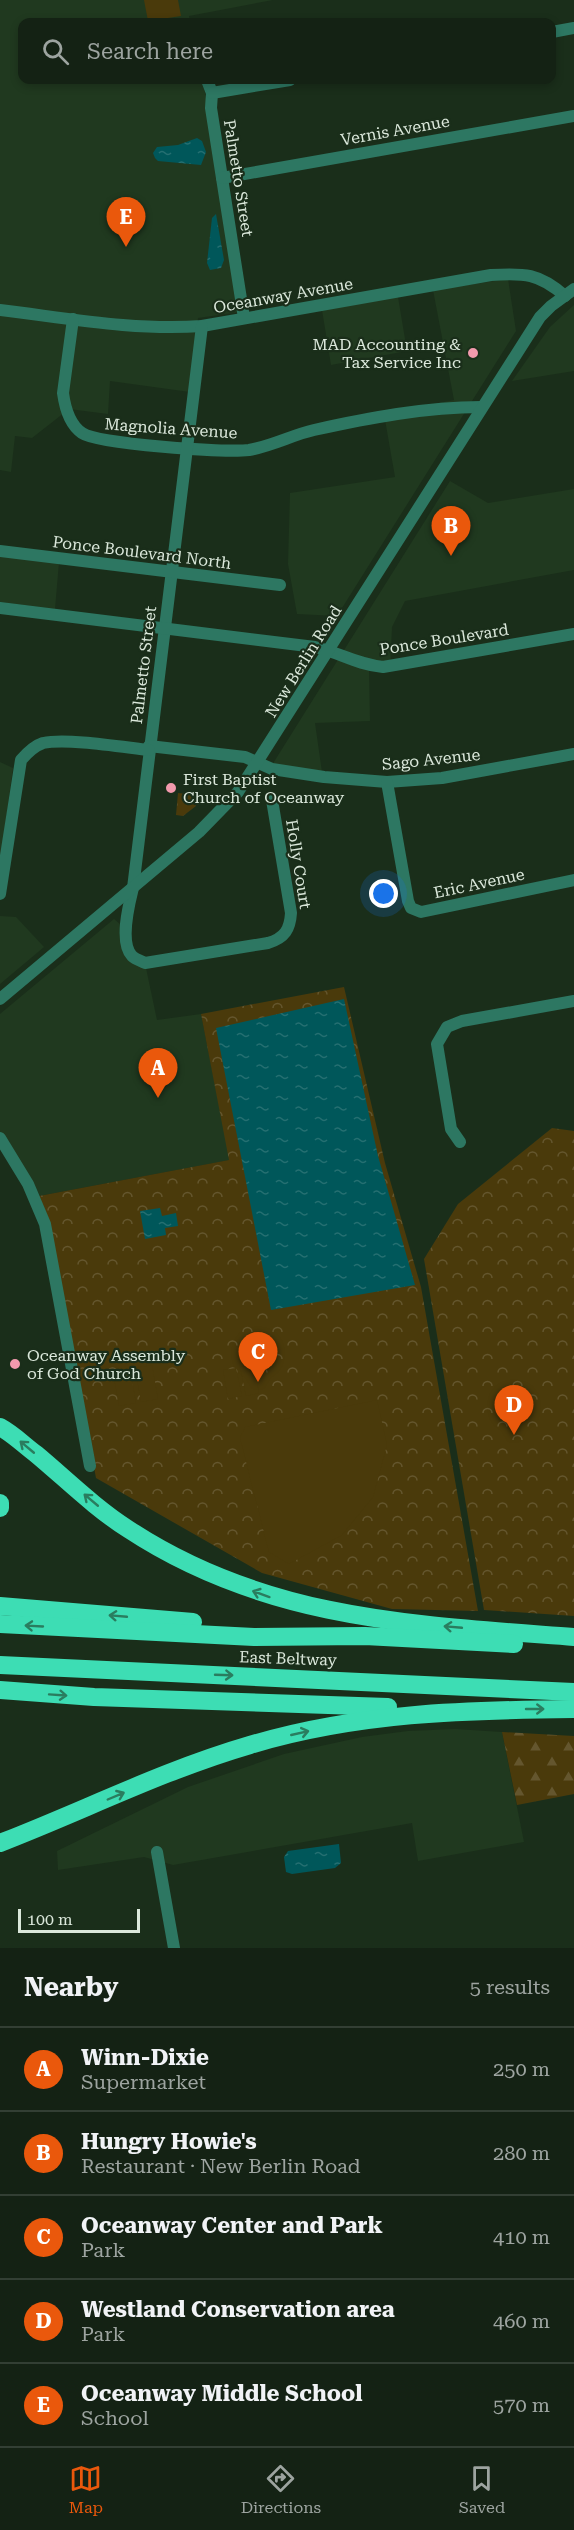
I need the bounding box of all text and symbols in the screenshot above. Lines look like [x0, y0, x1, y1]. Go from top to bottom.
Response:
search box [18, 18, 556, 84]
icon: search [39, 35, 72, 68]
text: Search here [87, 39, 213, 64]
street label: Vernis Avenue [339, 112, 451, 149]
street label: Palmetto Street [220, 118, 257, 238]
pin: E [106, 198, 146, 247]
street label: Oceanway Avenue [212, 274, 355, 317]
place label: MAD Accounting & Tax Service Inc [313, 335, 461, 372]
marker: MAD Accounting & Tax Service Inc [466, 346, 480, 360]
street label: Magnolia Avenue [104, 414, 238, 443]
pin: B [432, 506, 470, 556]
street label: Ponce Boulevard North [51, 532, 232, 573]
street label: New Berlin Road [261, 602, 346, 721]
street label: Palmetto Street [127, 605, 160, 725]
street label: Ponce Boulevard [378, 620, 510, 659]
street label: Sago Avenue [381, 745, 481, 774]
place label: First Baptist Church of Oceanway [183, 770, 345, 807]
marker: First Baptist Church of Oceanway [164, 781, 178, 795]
street label: Holly Court [282, 818, 315, 910]
street label: Eric Avenue [432, 865, 526, 902]
your location [369, 879, 398, 908]
pin: A [138, 1048, 178, 1098]
pin: C [238, 1332, 278, 1382]
place label: Oceanway Assembly of God Church [27, 1346, 186, 1383]
marker: Oceanway Assembly of God Church [8, 1357, 22, 1371]
pin: D [494, 1386, 534, 1435]
one-way arrow [20, 1440, 35, 1454]
one-way arrow [84, 1494, 100, 1507]
one-way arrow [252, 1587, 271, 1598]
one-way arrow [109, 1610, 129, 1621]
one-way arrow [24, 1621, 44, 1632]
one-way arrow [444, 1621, 463, 1632]
street label: East Beltway [239, 1647, 338, 1670]
one-way arrow [213, 1669, 233, 1681]
one-way arrow [48, 1689, 68, 1700]
one-way arrow [524, 1703, 544, 1715]
one-way arrow [290, 1726, 309, 1738]
one-way arrow [106, 1790, 124, 1801]
scale bar [18, 1906, 140, 1934]
text: 100 m [27, 1910, 73, 1929]
text: Nearby [24, 1972, 118, 2002]
text: 5 results [470, 1975, 550, 1999]
text: Winn-Dixie [81, 2045, 209, 2070]
text: A [36, 2057, 51, 2081]
text: 250 m [493, 2057, 550, 2081]
text: Supermarket [81, 2070, 206, 2094]
text: Hungry Howie's [81, 2129, 257, 2154]
text: B [36, 2141, 51, 2165]
text: 280 m [493, 2141, 550, 2165]
text: Restaurant · New Berlin Road [81, 2154, 361, 2178]
text: Oceanway Center and Park [81, 2213, 383, 2238]
text: C [37, 2225, 51, 2249]
text: 410 m [493, 2225, 550, 2249]
text: Park [81, 2238, 125, 2262]
text: Westland Conservation area [81, 2297, 395, 2322]
text: D [35, 2309, 52, 2333]
text: 460 m [493, 2309, 550, 2333]
text: Park [81, 2322, 125, 2346]
text: Oceanway Middle School [81, 2381, 362, 2406]
text: E [37, 2393, 50, 2417]
text: 570 m [493, 2393, 550, 2417]
text: School [81, 2406, 149, 2430]
tab: Map [69, 2462, 103, 2517]
tab: Directions [241, 2462, 321, 2517]
tab: Saved [459, 2462, 505, 2517]

